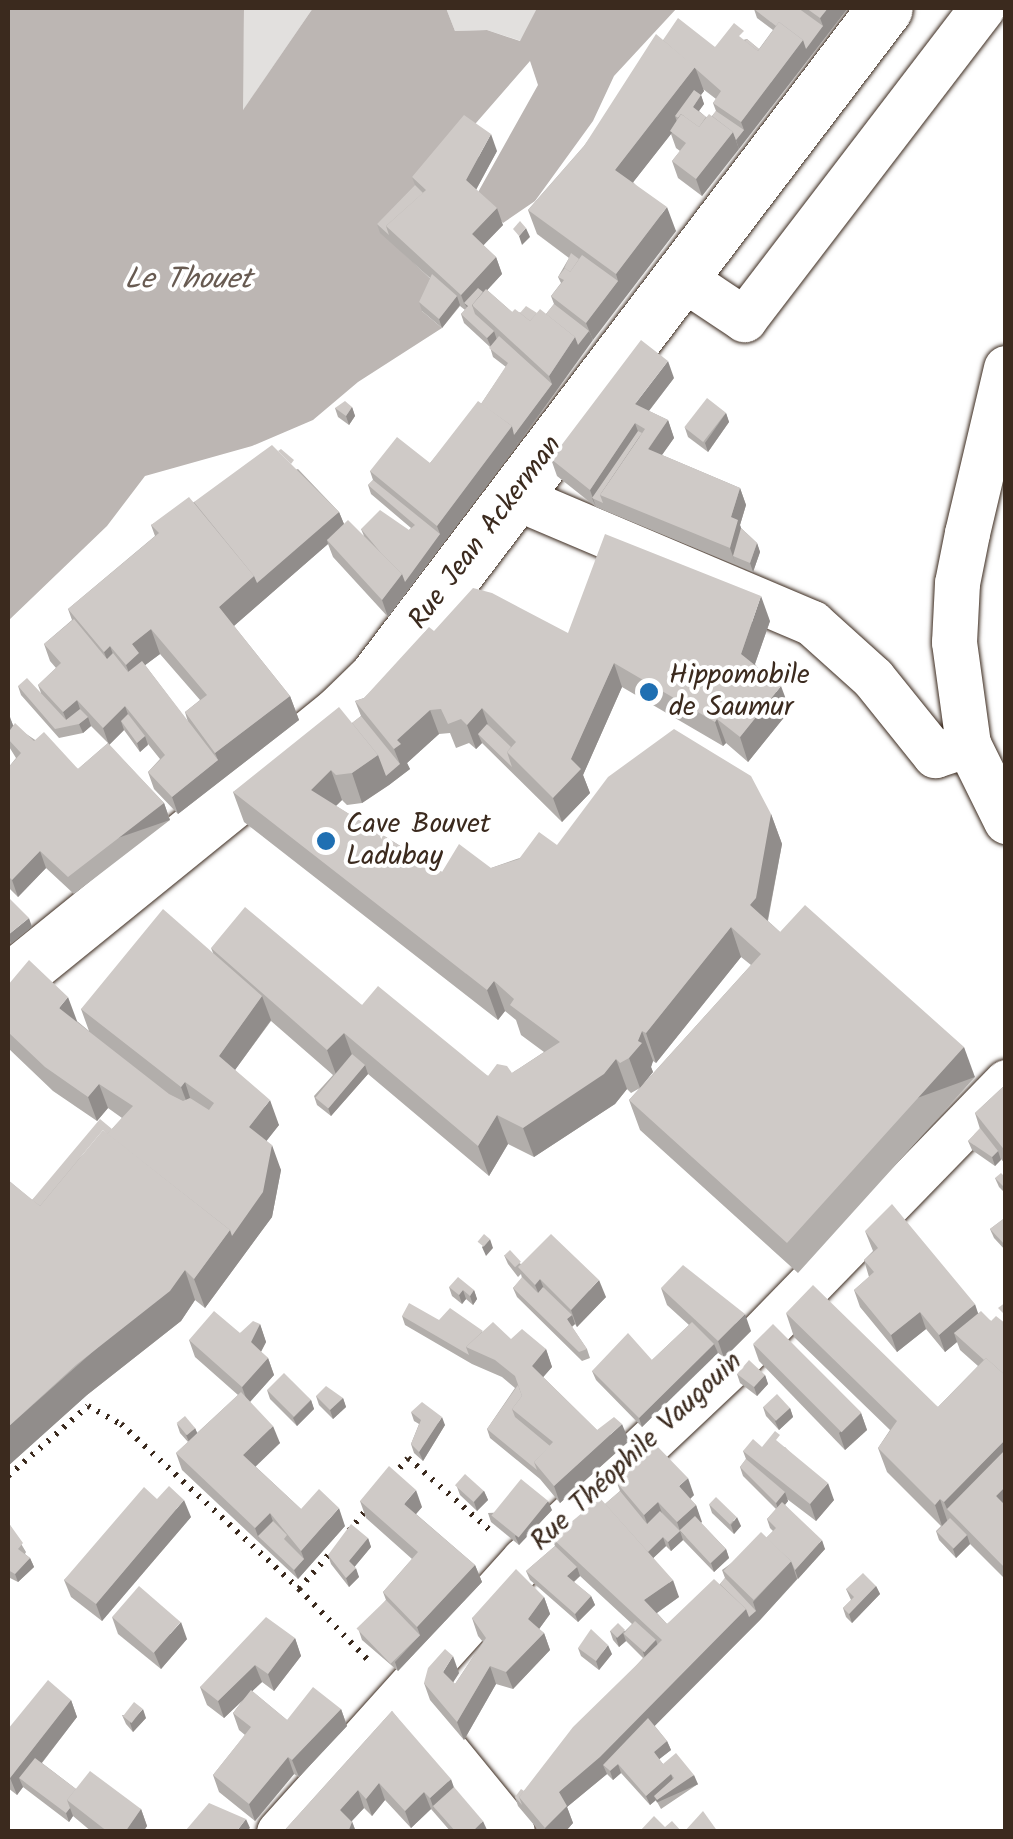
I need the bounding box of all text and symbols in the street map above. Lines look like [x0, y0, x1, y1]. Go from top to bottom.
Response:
water label: Le Thouet [124, 262, 252, 298]
street label: Rue Jean Ackerman [402, 430, 570, 636]
place label: Hippomobile de Saumur [669, 659, 810, 725]
marker: Hippomobile de Saumur [638, 681, 660, 703]
place label: Cave Bouvet Ladubay [346, 808, 491, 874]
marker: Cave Bouvet Ladubay [315, 830, 337, 852]
street label: Rue Théophile Vaugouin [524, 1345, 750, 1559]

